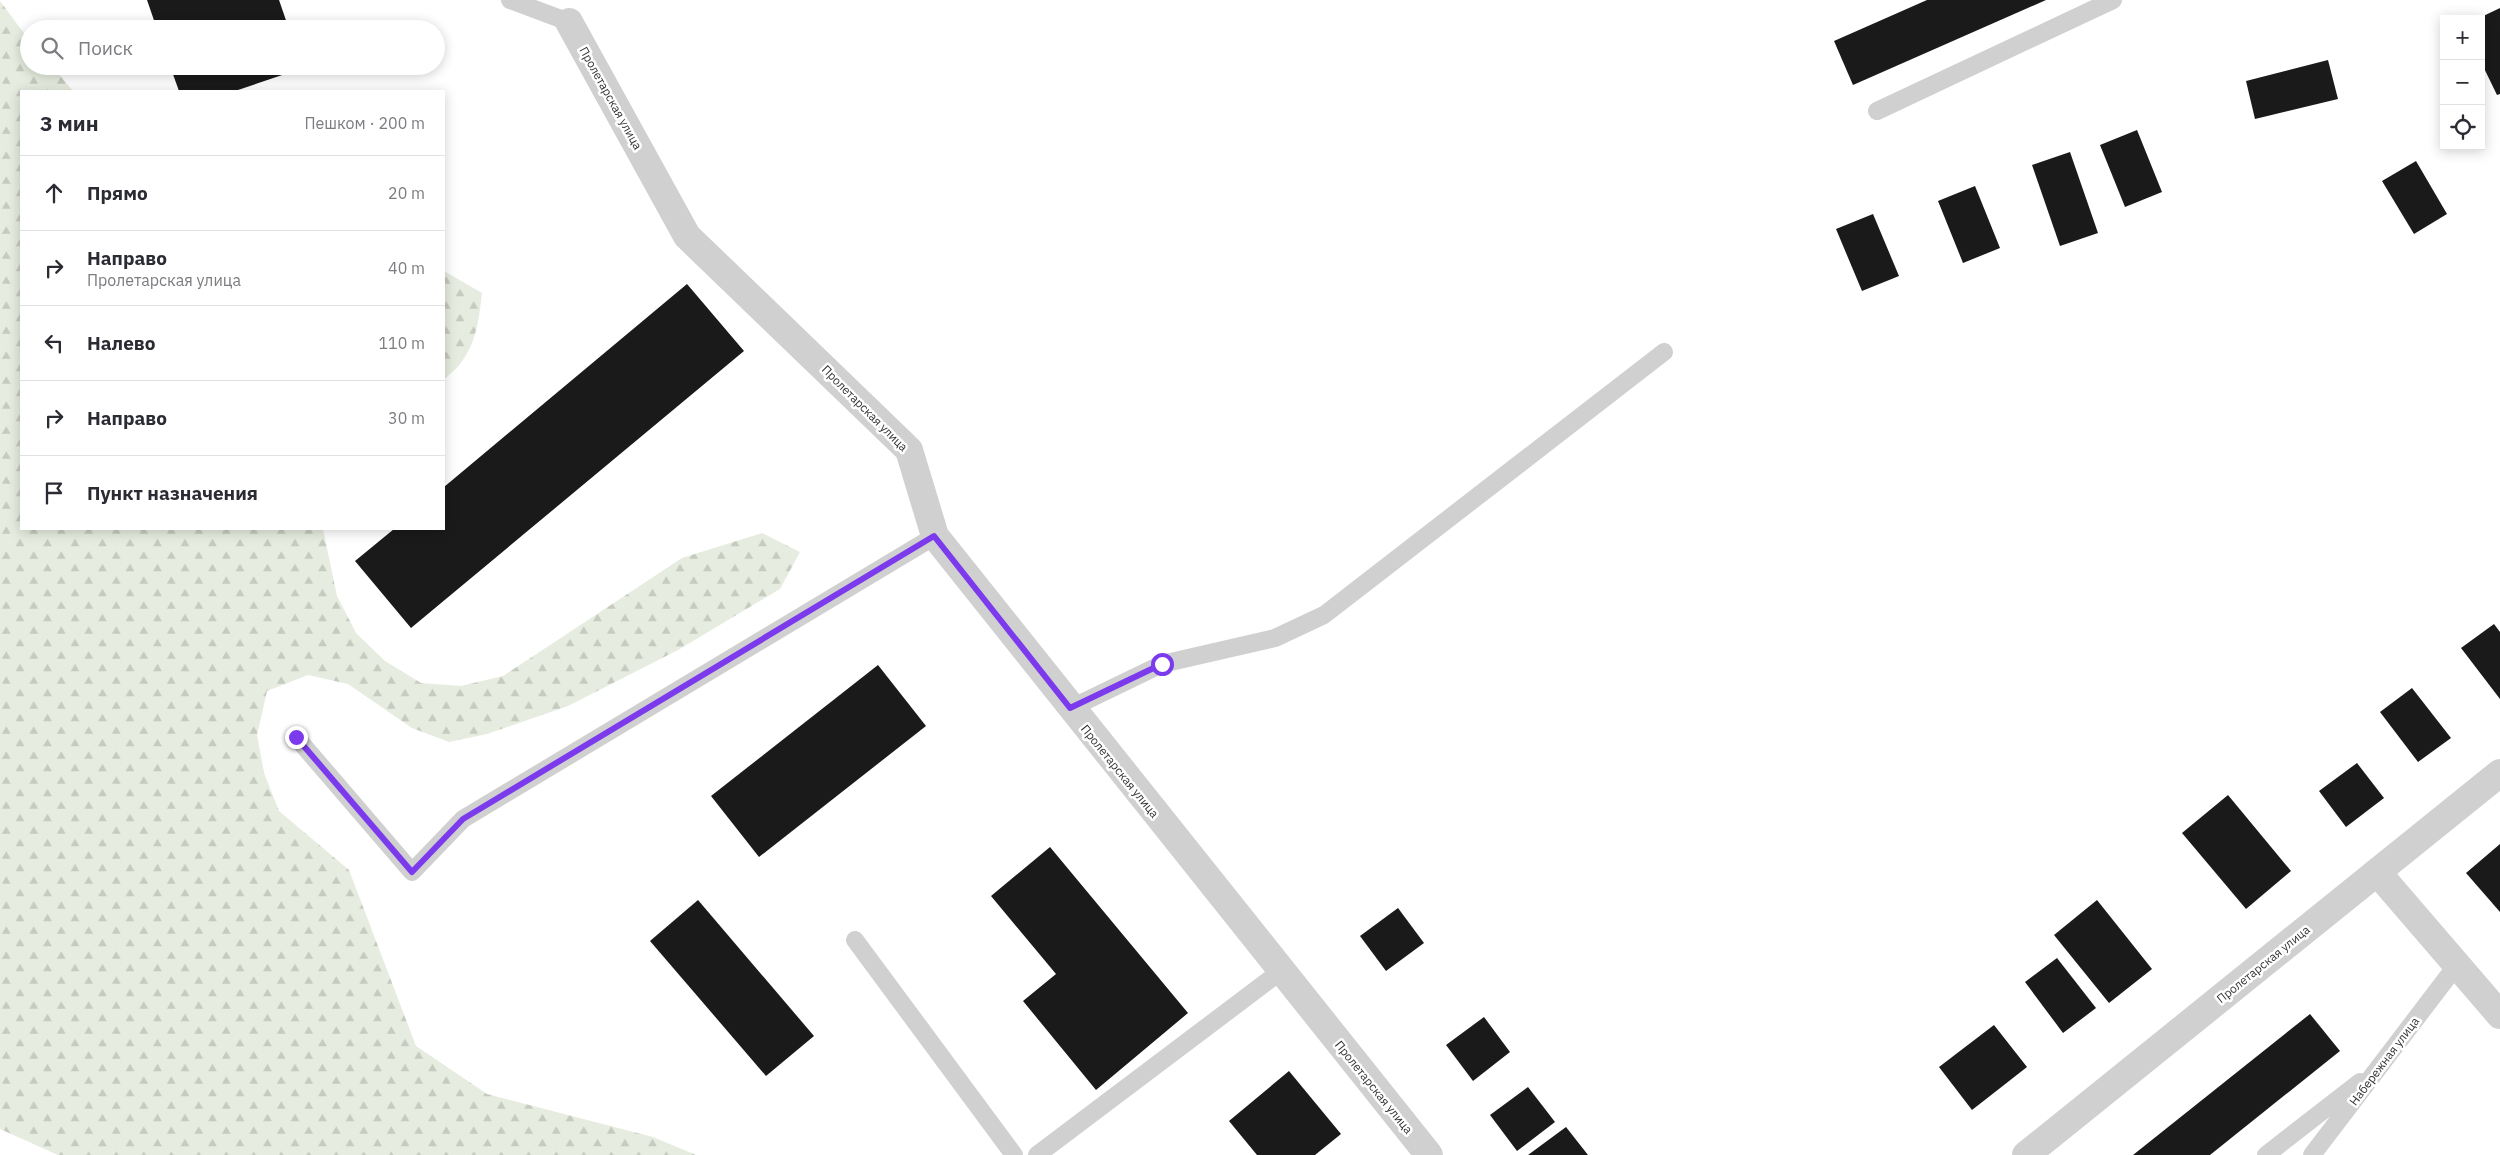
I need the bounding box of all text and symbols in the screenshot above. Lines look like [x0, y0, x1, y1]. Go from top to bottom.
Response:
map controls [2440, 15, 2485, 150]
button: + [2440, 15, 2485, 60]
search box [20, 20, 445, 75]
icon: search [38, 34, 66, 62]
text: Поиск [78, 36, 133, 60]
street label: Пролетарская улица [576, 44, 646, 153]
button: − [2440, 60, 2485, 105]
button: locate [2440, 105, 2485, 150]
text: 3 мин [40, 109, 99, 137]
text: Пешком · 200 m [304, 113, 425, 133]
icon: ahead [40, 179, 68, 207]
text: Прямо [87, 181, 148, 205]
text: 20 m [388, 183, 425, 203]
text: Направо [87, 246, 167, 270]
icon: right [40, 254, 68, 282]
text: 40 m [388, 258, 425, 278]
text: Пролетарская улица [87, 270, 241, 290]
icon: left [40, 329, 68, 357]
text: Налево [87, 331, 156, 355]
text: 110 m [378, 333, 425, 353]
street label: Пролетарская улица [819, 362, 912, 455]
icon: right [40, 404, 68, 432]
text: Направо [87, 406, 167, 430]
text: 30 m [388, 408, 425, 428]
icon: arrive [40, 479, 68, 507]
text: Пункт назначения [87, 481, 258, 505]
route start [1151, 653, 1174, 676]
street label: Пролетарская улица [1078, 721, 1163, 821]
route end [285, 726, 308, 749]
street label: Пролетарская улица [2213, 921, 2313, 1006]
street label: Набережная улица [2346, 1013, 2423, 1108]
street label: Пролетарская улица [1332, 1037, 1417, 1137]

